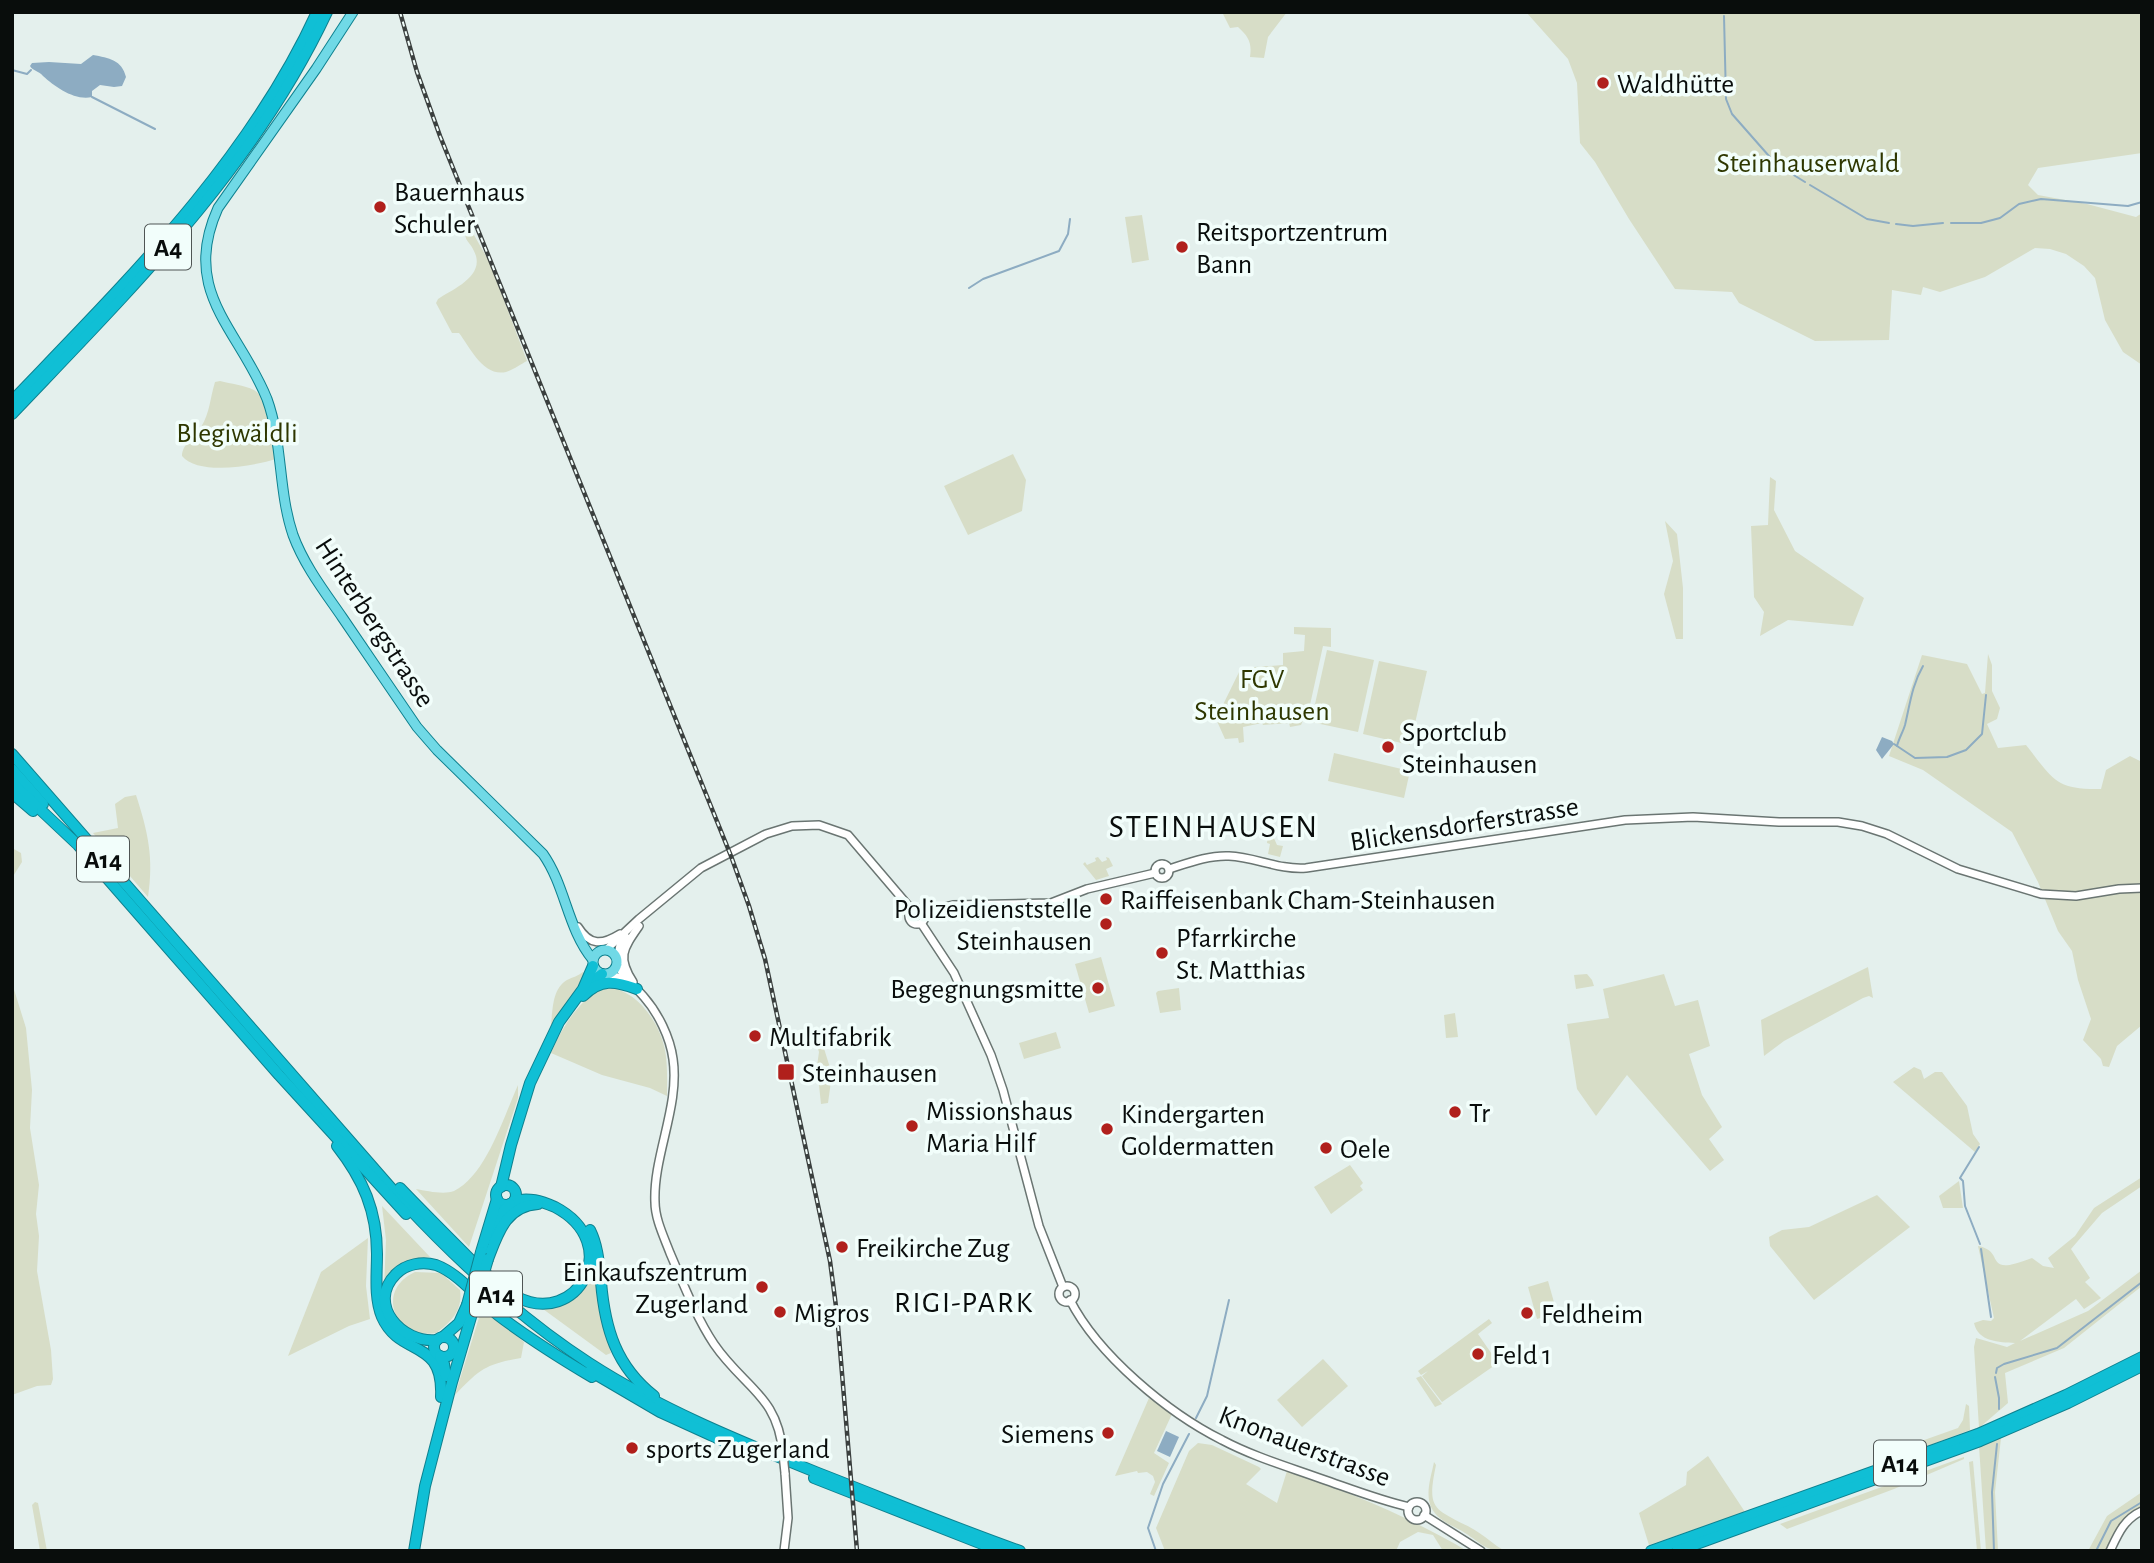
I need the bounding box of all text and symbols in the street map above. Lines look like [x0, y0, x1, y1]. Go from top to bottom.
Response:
place label: Waldhütte [1617, 71, 1734, 99]
marker: Waldhütte [1595, 75, 1611, 91]
park label: Steinhauserwald [1716, 150, 1900, 178]
place label: Bauernhaus Schuler [394, 179, 525, 239]
marker: Bauernhaus Schuler [372, 199, 388, 215]
place label: Reitsportzentrum Bann [1196, 219, 1388, 279]
road number: A4 [145, 224, 191, 270]
marker: Reitsportzentrum Bann [1174, 239, 1190, 255]
park label: Blegiwäldli [176, 420, 298, 448]
street label: Hinterbergstrasse [309, 533, 439, 713]
park label: FGV Steinhausen [1194, 666, 1330, 726]
place label: Sportclub Steinhausen [1402, 719, 1537, 779]
marker: Sportclub Steinhausen [1380, 739, 1396, 755]
street label: Blickensdorferstrasse [1348, 793, 1581, 857]
district label: STEINHAUSEN [1109, 811, 1319, 843]
road number: A14 [77, 836, 129, 881]
place label: Raiffeisenbank Cham-Steinhausen [1120, 887, 1496, 915]
marker: Raiffeisenbank Cham-Steinhausen [1098, 891, 1114, 907]
place label: Polizeidienststelle Steinhausen [894, 896, 1092, 956]
marker: Polizeidienststelle Steinhausen [1098, 916, 1114, 932]
place label: Pfarrkirche St. Matthias [1176, 925, 1306, 985]
marker: Pfarrkirche St. Matthias [1154, 945, 1170, 961]
place label: Begegnungsmitte [890, 976, 1084, 1004]
marker: Begegnungsmitte [1090, 980, 1106, 996]
place label: Multifabrik [769, 1024, 892, 1052]
marker: Multifabrik [747, 1028, 763, 1044]
place label: Steinhausen [802, 1060, 937, 1088]
marker: Steinhausen [776, 1062, 796, 1082]
place label: Missionshaus Maria Hilf [926, 1098, 1073, 1158]
place label: Tr [1469, 1100, 1490, 1128]
place label: Kindergarten Goldermatten [1121, 1101, 1275, 1161]
marker: Tr [1447, 1104, 1463, 1120]
marker: Missionshaus Maria Hilf [904, 1118, 920, 1134]
marker: Kindergarten Goldermatten [1099, 1121, 1115, 1137]
place label: Oele [1340, 1136, 1391, 1164]
marker: Oele [1318, 1140, 1334, 1156]
place label: Freikirche Zug [856, 1235, 1010, 1263]
marker: Freikirche Zug [834, 1239, 850, 1255]
place label: Einkaufszentrum Zugerland [562, 1259, 748, 1319]
road number: A14 [470, 1272, 522, 1316]
marker: Einkaufszentrum Zugerland [754, 1279, 770, 1295]
district label: RIGI-PARK [894, 1288, 1034, 1318]
place label: Migros [794, 1300, 870, 1328]
place label: Feldheim [1541, 1301, 1643, 1329]
marker: Migros [772, 1304, 788, 1320]
marker: Feldheim [1519, 1305, 1535, 1321]
place label: Feld 1 [1492, 1342, 1552, 1370]
marker: Feld 1 [1470, 1346, 1486, 1362]
street label: Knonauerstrasse [1215, 1401, 1394, 1492]
place label: Siemens [1001, 1421, 1094, 1449]
marker: Siemens [1100, 1425, 1116, 1441]
place label: sports Zugerland [646, 1436, 830, 1464]
marker: sports Zugerland [624, 1440, 640, 1456]
road number: A14 [1874, 1440, 1926, 1486]

